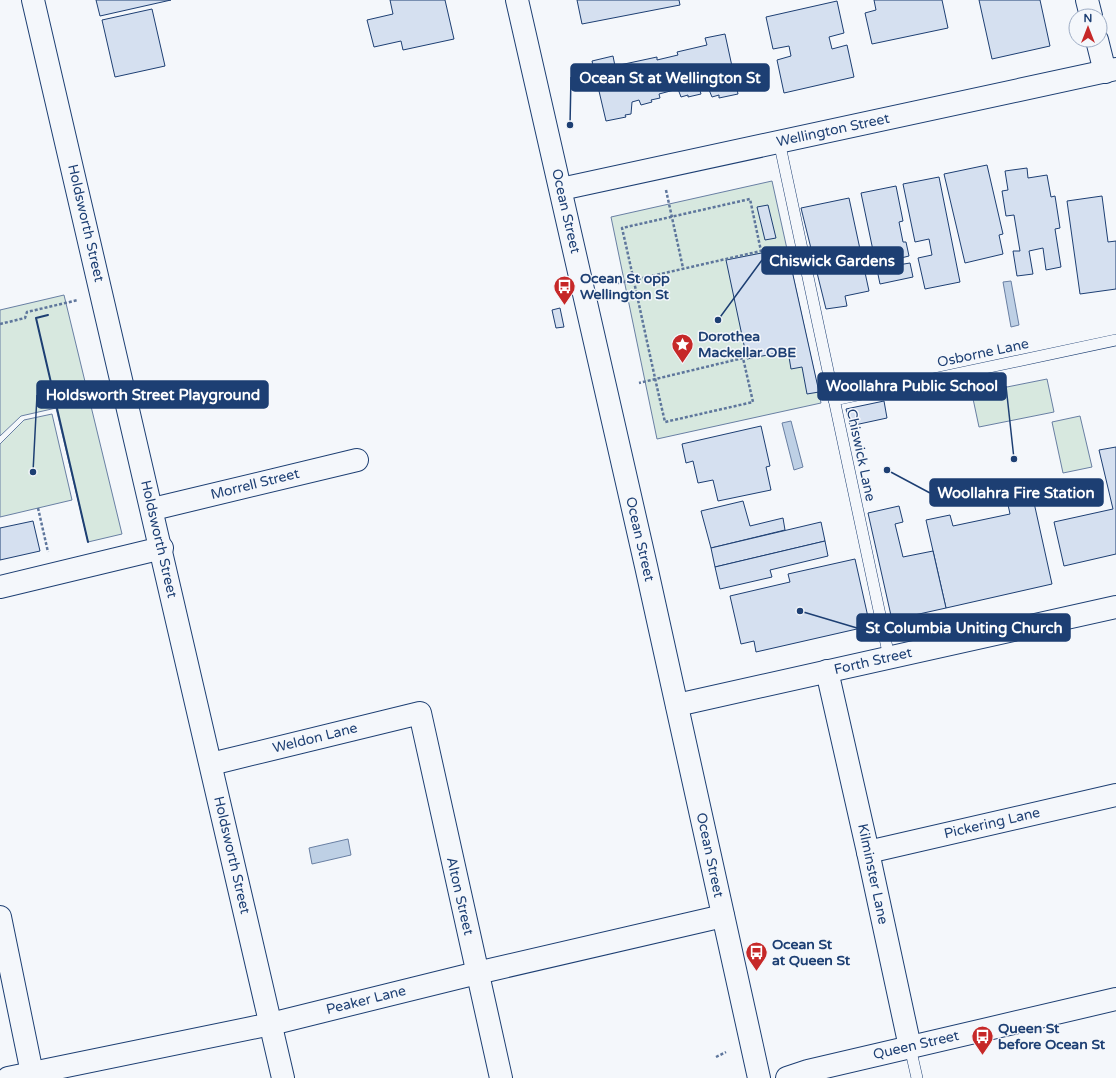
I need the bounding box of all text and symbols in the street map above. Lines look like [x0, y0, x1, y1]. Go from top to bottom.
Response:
north arrow [1068, 8, 1108, 48]
text: N [1084, 12, 1092, 25]
callout: Ocean St at Wellington St [571, 64, 769, 91]
text: Ocean St at Wellington St [579, 69, 761, 88]
street label: Wellington Street [775, 110, 892, 150]
street label: Holdsworth Street [64, 162, 108, 284]
street label: Ocean Street [548, 167, 584, 256]
callout: Chiswick Gardens [762, 247, 903, 274]
text: Chiswick Gardens [769, 252, 895, 270]
place label: Ocean St opp Wellington St [580, 270, 670, 303]
bus stop icon: Ocean St opp Wellington St [552, 273, 578, 306]
place label: Dorothea Mackellar OBE [698, 328, 796, 361]
place icon: Dorothea Mackellar OBE [670, 331, 696, 364]
street label: Osborne Lane [936, 335, 1030, 371]
callout: Woollahra Public School [818, 373, 1006, 400]
text: Woollahra Public School [826, 377, 998, 395]
callout: Holdsworth Street Playground [37, 381, 268, 408]
text: Holdsworth Street Playground [46, 386, 260, 405]
street label: Chiswick Lane [843, 407, 879, 503]
street label: Morrell Street [209, 465, 302, 503]
street label: Holdsworth Street [137, 478, 181, 600]
callout: Woollahra Fire Station [930, 479, 1103, 506]
text: Woollahra Fire Station [937, 484, 1095, 502]
street label: Ocean Street [622, 495, 658, 584]
callout: St Columbia Uniting Church [857, 614, 1070, 641]
text: St Columbia Uniting Church [865, 619, 1063, 638]
street label: Forth Street [832, 644, 914, 678]
street label: Weldon Lane [271, 719, 359, 757]
street label: Holdsworth Street [210, 794, 254, 916]
street label: Pickering Lane [942, 804, 1042, 842]
street label: Ocean Street [693, 811, 727, 900]
street label: Kilminster Lane [854, 822, 892, 926]
street label: Alton Street [443, 855, 477, 937]
place label: Ocean St at Queen St [772, 936, 851, 969]
bus stop icon: Ocean St at Queen St [743, 939, 769, 972]
street label: Peaker Lane [324, 982, 408, 1018]
place label: Queen St before Ocean St [998, 1020, 1106, 1053]
bus stop icon: Queen St before Ocean St [970, 1023, 996, 1056]
street label: Queen Street [871, 1027, 961, 1063]

